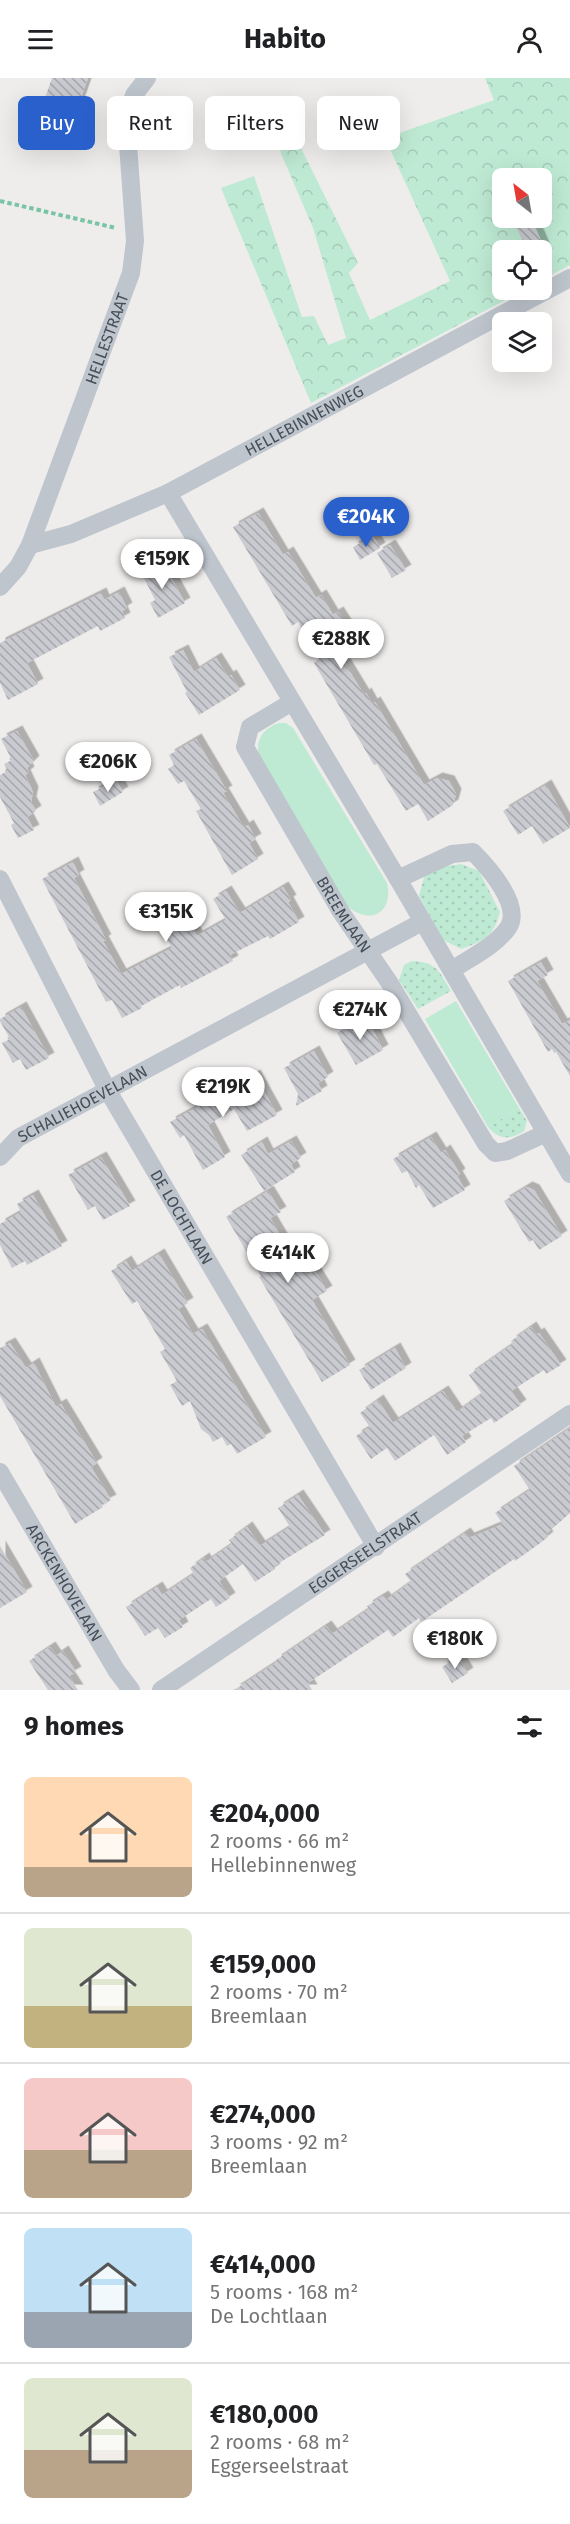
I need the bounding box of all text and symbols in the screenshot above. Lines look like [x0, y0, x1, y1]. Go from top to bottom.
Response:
icon: menu [24, 23, 57, 56]
text: Habito [244, 23, 326, 55]
icon: person [513, 23, 546, 56]
chip: Buy [18, 96, 95, 150]
chip: Rent [107, 96, 193, 150]
chip: Filters [205, 96, 305, 150]
chip: New [317, 96, 400, 150]
north arrow [492, 168, 552, 228]
map controls [492, 168, 552, 372]
button: locate [492, 240, 552, 300]
street label: HELLESTRAAT [81, 290, 133, 387]
button: layers [492, 312, 552, 372]
street label: HELLEBINNENWEG [242, 381, 367, 460]
pin: €204K [324, 497, 408, 548]
text: €204K [337, 504, 395, 528]
pin: €159K [120, 539, 204, 590]
text: €159K [135, 546, 189, 570]
pin: €288K [299, 619, 383, 670]
text: €288K [312, 626, 370, 650]
pin: €206K [66, 742, 150, 793]
text: €206K [79, 749, 137, 773]
street label: BREEMLAAN [312, 873, 375, 956]
pin: €315K [124, 892, 208, 943]
text: €315K [139, 899, 193, 923]
pin: €274K [318, 990, 402, 1041]
text: €274K [333, 997, 387, 1021]
street label: SCHALIEHOEVELAAN [14, 1062, 151, 1146]
pin: €219K [181, 1067, 265, 1118]
text: €219K [196, 1074, 250, 1098]
street label: DE LOCHTLAAN [146, 1166, 217, 1268]
pin: €414K [246, 1233, 330, 1284]
text: €414K [261, 1240, 315, 1264]
street label: EGGERSEELSTRAAT [305, 1507, 426, 1598]
street label: ARCKENHOVELAAN [22, 1520, 106, 1645]
pin: €180K [413, 1619, 497, 1670]
text: €180K [427, 1626, 483, 1650]
icon: filters [513, 1710, 546, 1743]
text: 9 homes [24, 1711, 124, 1742]
text: €204,000 [210, 1798, 320, 1829]
icon: home [72, 1801, 144, 1873]
text: 2 rooms · 66 m² [210, 1829, 349, 1853]
text: Hellebinnenweg [210, 1853, 356, 1877]
text: €159,000 [210, 1949, 316, 1980]
icon: home [72, 1952, 144, 2024]
text: 2 rooms · 70 m² [210, 1980, 348, 2004]
text: Breemlaan [210, 2004, 307, 2028]
text: €274,000 [210, 2099, 316, 2130]
icon: home [72, 2102, 144, 2174]
text: 3 rooms · 92 m² [210, 2130, 348, 2154]
text: Breemlaan [210, 2154, 307, 2178]
text: €414,000 [210, 2249, 316, 2280]
icon: home [72, 2252, 144, 2324]
text: 5 rooms · 168 m² [210, 2280, 358, 2304]
text: De Lochtlaan [210, 2304, 328, 2328]
text: €180,000 [210, 2399, 318, 2430]
icon: home [72, 2402, 144, 2474]
text: 2 rooms · 68 m² [210, 2430, 350, 2454]
text: Eggerseelstraat [210, 2454, 349, 2478]

